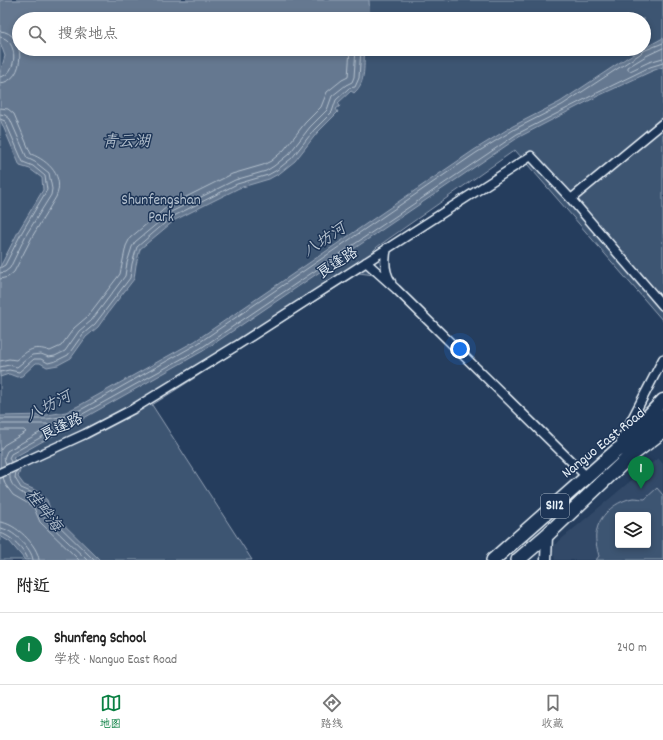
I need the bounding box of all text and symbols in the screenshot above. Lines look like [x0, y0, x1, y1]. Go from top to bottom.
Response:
search box [12, 12, 651, 56]
icon: search [26, 23, 48, 45]
text: 搜索地点 [58, 24, 118, 46]
water label: 青云湖 [102, 131, 152, 154]
park label: Shunfengshan Park [121, 190, 201, 229]
water label: 八坊河 [299, 216, 354, 264]
street label: 良逢路 [313, 243, 363, 285]
your location [450, 339, 470, 359]
water label: 八坊河 [22, 384, 78, 428]
street label: Nanguo East Road [558, 403, 650, 485]
street label: 良逢路 [37, 409, 87, 447]
pin: 1 [628, 456, 654, 489]
water label: 桂畔海 [19, 485, 68, 539]
road number: S112 [541, 494, 569, 518]
map controls [615, 512, 651, 548]
button: layers [615, 512, 651, 548]
text: 附近 [16, 576, 50, 600]
text: Shunfeng School [54, 628, 146, 650]
text: 1 [28, 639, 30, 658]
text: 240 m [617, 639, 647, 658]
text: 学校 · Nanguo East Road [54, 651, 177, 670]
tab: 地图 [100, 692, 122, 733]
tab: 路线 [321, 692, 343, 733]
tab: 收藏 [542, 692, 564, 733]

